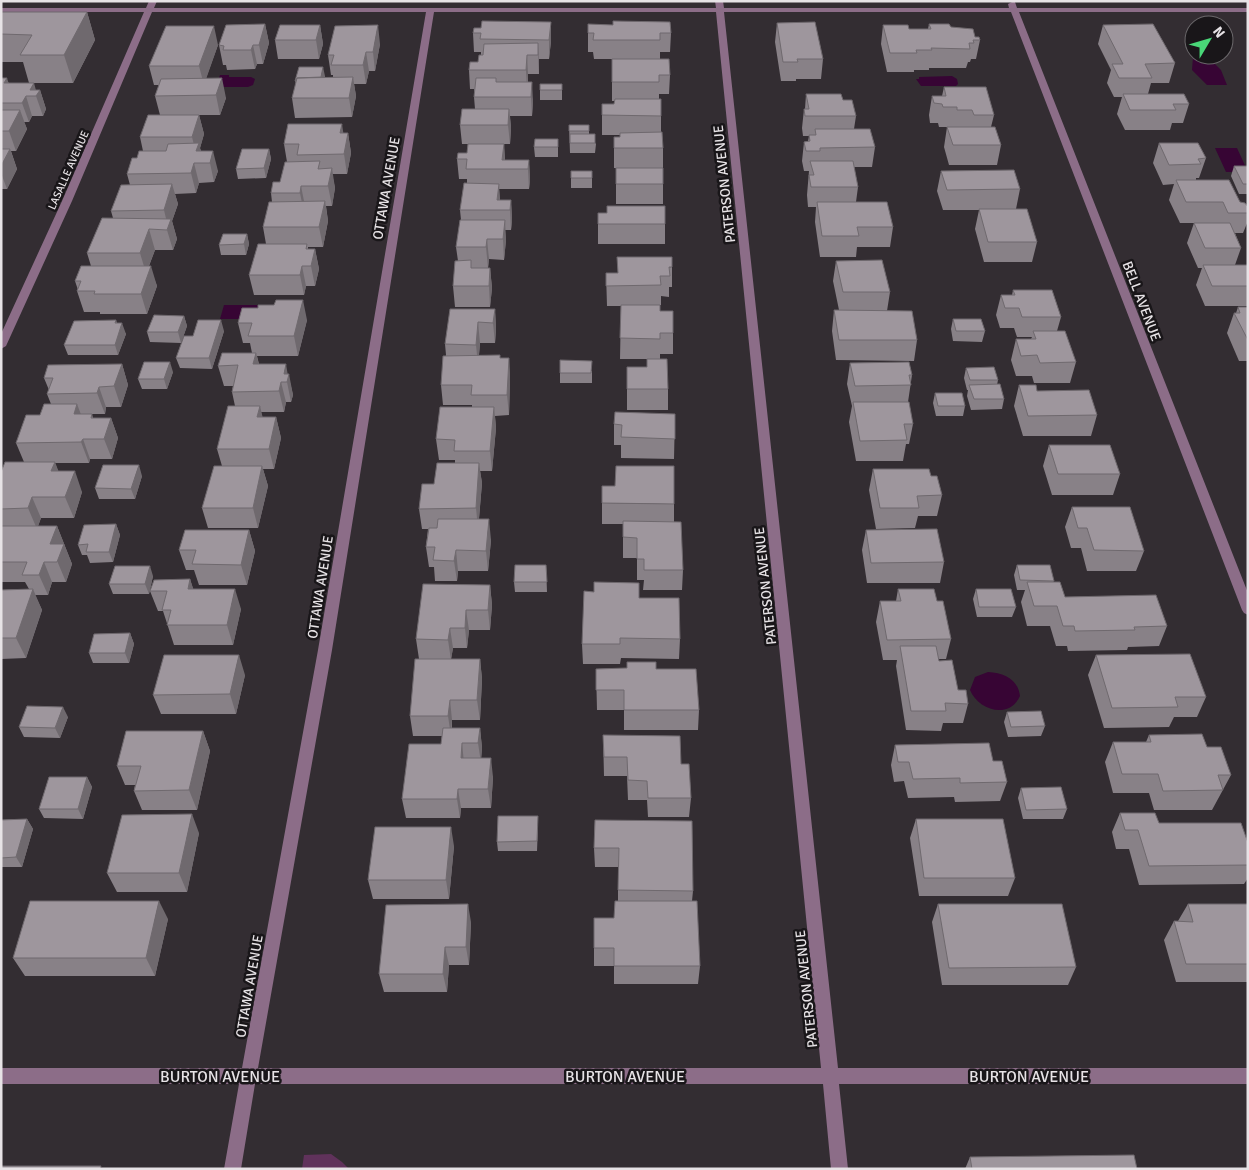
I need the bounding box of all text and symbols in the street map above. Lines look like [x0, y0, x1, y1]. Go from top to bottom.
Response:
north arrow [1184, 15, 1234, 65]
text: N [1209, 23, 1229, 41]
street label: PATERSON AVENUE [710, 124, 739, 244]
street label: LASALLE AVENUE [45, 129, 92, 212]
street label: OTTAWA AVENUE [369, 135, 404, 241]
street label: BELL AVENUE [1118, 259, 1165, 344]
street label: PATERSON AVENUE [751, 526, 780, 646]
street label: OTTAWA AVENUE [304, 534, 337, 640]
street label: PATERSON AVENUE [792, 929, 821, 1049]
street label: OTTAWA AVENUE [232, 933, 267, 1039]
street label: BURTON AVENUE [160, 1067, 280, 1087]
street label: BURTON AVENUE [565, 1067, 685, 1087]
street label: BURTON AVENUE [969, 1067, 1089, 1087]

